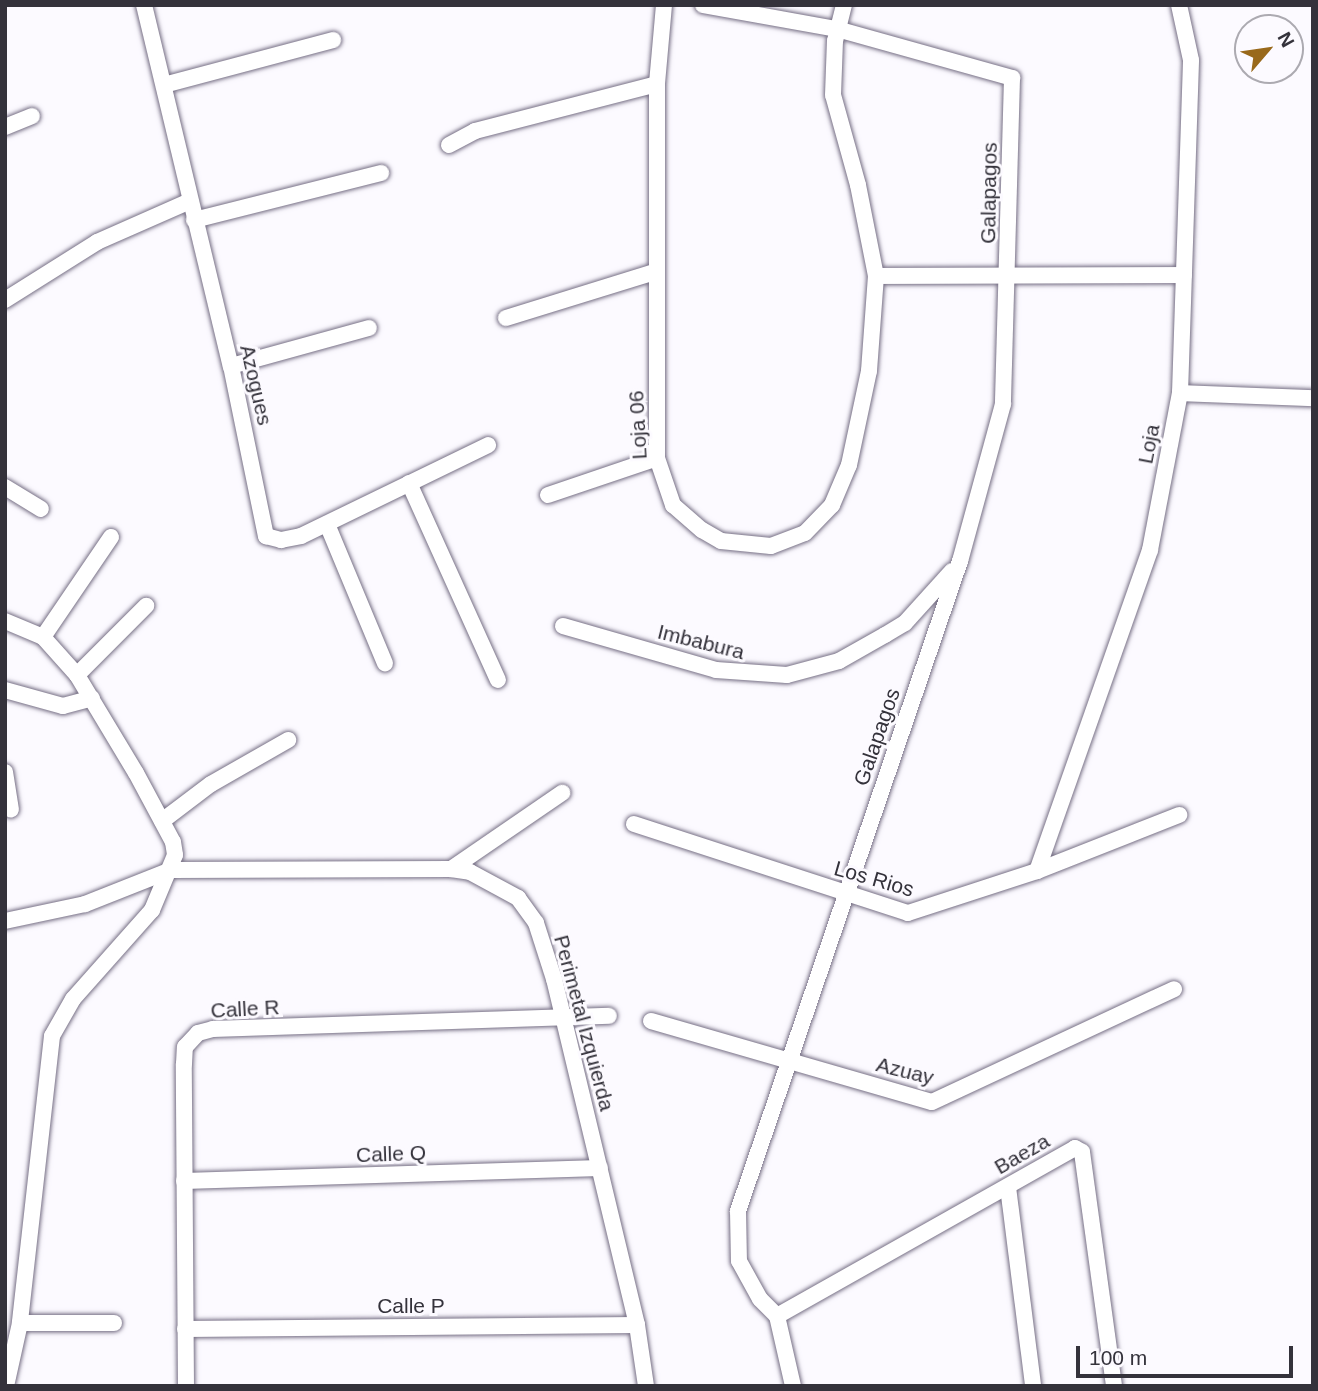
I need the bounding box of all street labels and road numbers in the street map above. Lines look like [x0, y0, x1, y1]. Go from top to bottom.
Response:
street label: Galapagos [976, 142, 1002, 244]
street label: Azogues [235, 342, 277, 428]
street label: Loja 06 [624, 390, 652, 460]
street label: Loja [1133, 422, 1165, 466]
street label: Imbabura [655, 619, 747, 665]
street label: Galapagos [849, 685, 905, 789]
street label: Los Rios [831, 856, 917, 902]
street label: Perimetal Izquierda [548, 932, 620, 1114]
street label: Calle R [210, 995, 280, 1023]
street label: Azuay [874, 1052, 936, 1090]
street label: Baeza [990, 1128, 1054, 1180]
street label: Calle Q [356, 1140, 426, 1168]
street label: Calle P [377, 1293, 445, 1319]

